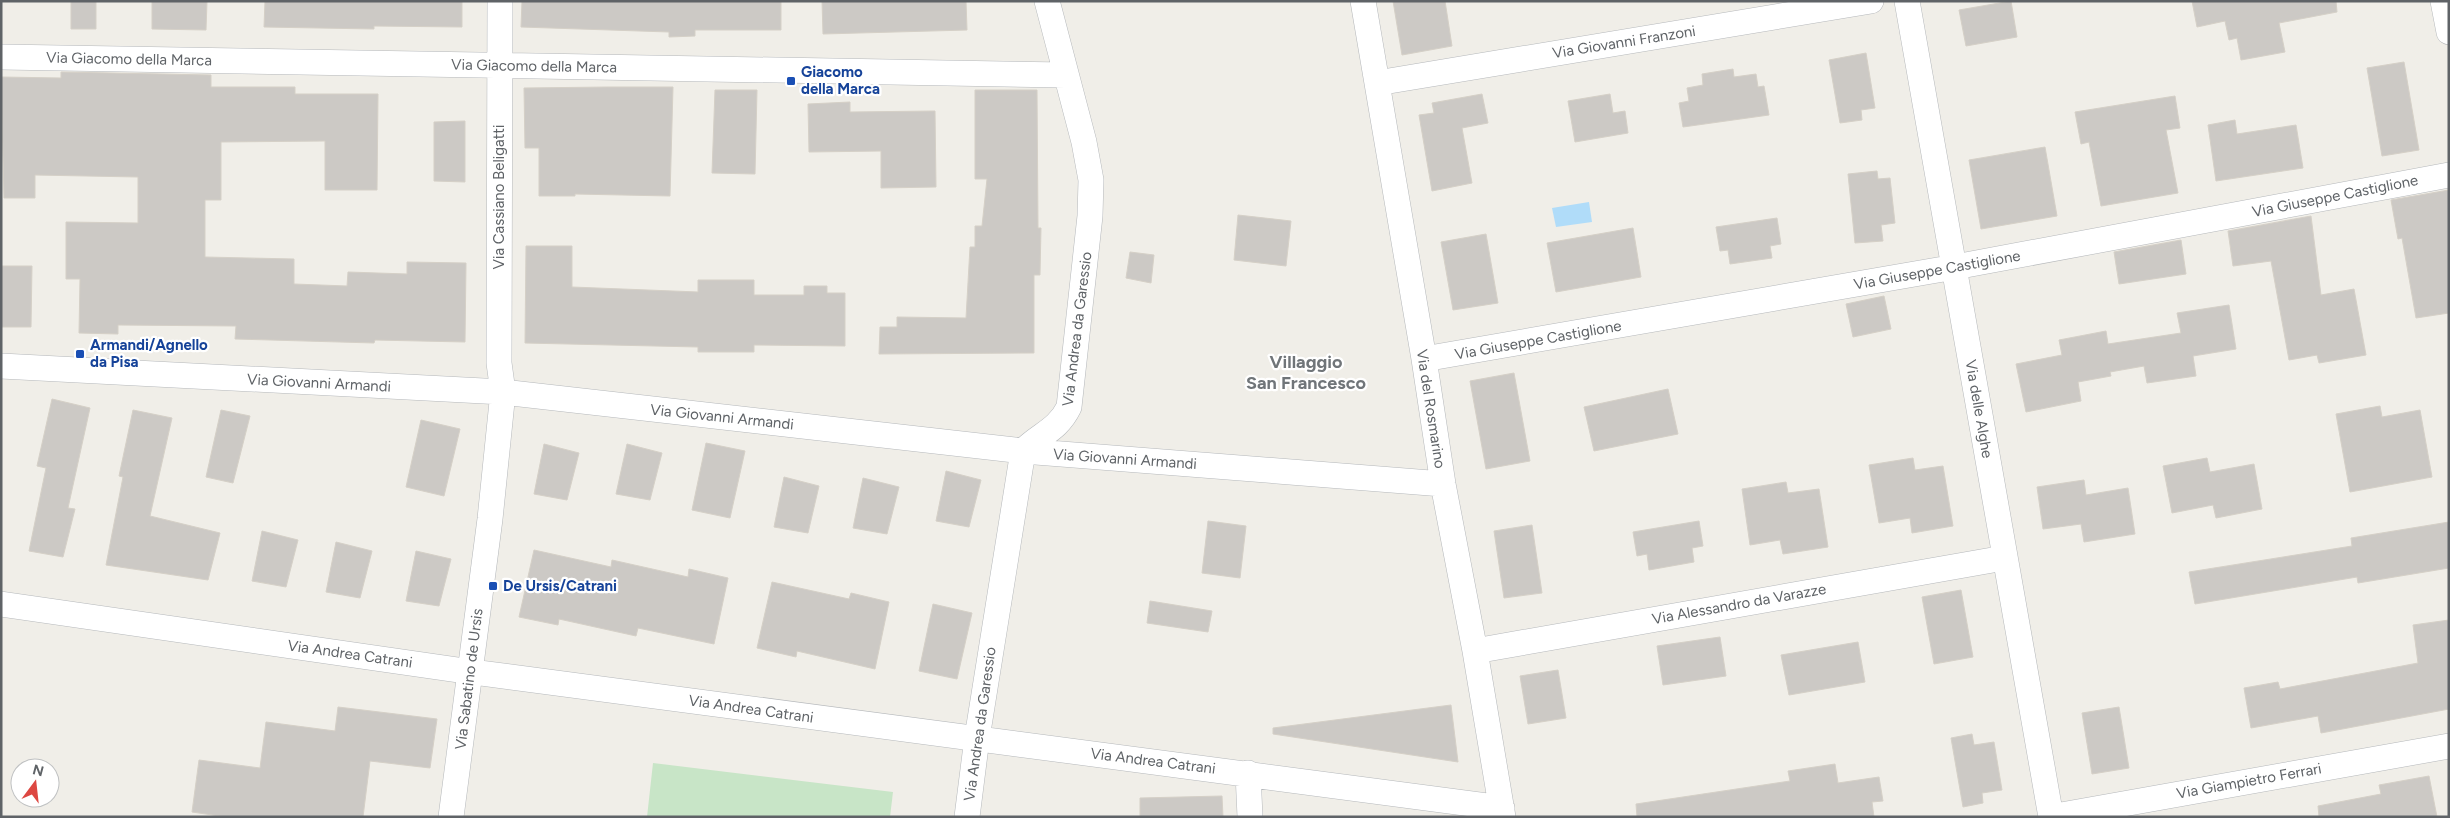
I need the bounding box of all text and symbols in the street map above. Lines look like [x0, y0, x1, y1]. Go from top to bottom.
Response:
street label: Via Giovanni Franzoni [1551, 22, 1697, 62]
street label: Via Giacomo della Marca [46, 49, 212, 69]
street label: Via Giacomo della Marca [451, 56, 617, 76]
place label: Giacomo della Marca [801, 63, 880, 98]
marker: Giacomo della Marca [785, 75, 797, 87]
street label: Via Cassiano Beligatti [490, 125, 508, 270]
street label: Via Giuseppe Castiglione [2250, 171, 2420, 221]
street label: Via Giuseppe Castiglione [1852, 246, 2022, 294]
street label: Via Andrea da Garessio [1059, 250, 1095, 407]
street label: Via Giuseppe Castiglione [1453, 316, 1623, 364]
place label: Armandi/Agnello da Pisa [90, 336, 208, 371]
marker: Armandi/Agnello da Pisa [74, 348, 86, 360]
street label: Via del Rosmarino [1413, 348, 1449, 470]
district label: Villaggio San Francesco [1246, 351, 1366, 394]
street label: Via delle Alghe [1961, 358, 1997, 460]
street label: Via Giovanni Armandi [247, 370, 391, 396]
street label: Via Giovanni Armandi [649, 401, 795, 433]
street label: Via Giovanni Armandi [1053, 445, 1197, 473]
place label: De Ursis/Catrani [503, 577, 617, 595]
marker: De Ursis/Catrani [487, 580, 499, 592]
street label: Via Alessandro da Varazze [1651, 580, 1827, 628]
street label: Via Sabatino de Ursis [451, 607, 487, 751]
street label: Via Andrea Catrani [286, 636, 414, 672]
street label: Via Andrea da Garessio [960, 645, 1000, 802]
street label: Via Andrea Catrani [687, 691, 815, 727]
street label: Via Andrea Catrani [1089, 744, 1217, 778]
north arrow [10, 758, 60, 808]
street label: Via Giampietro Ferrari [2175, 759, 2323, 803]
text: N [31, 761, 46, 781]

